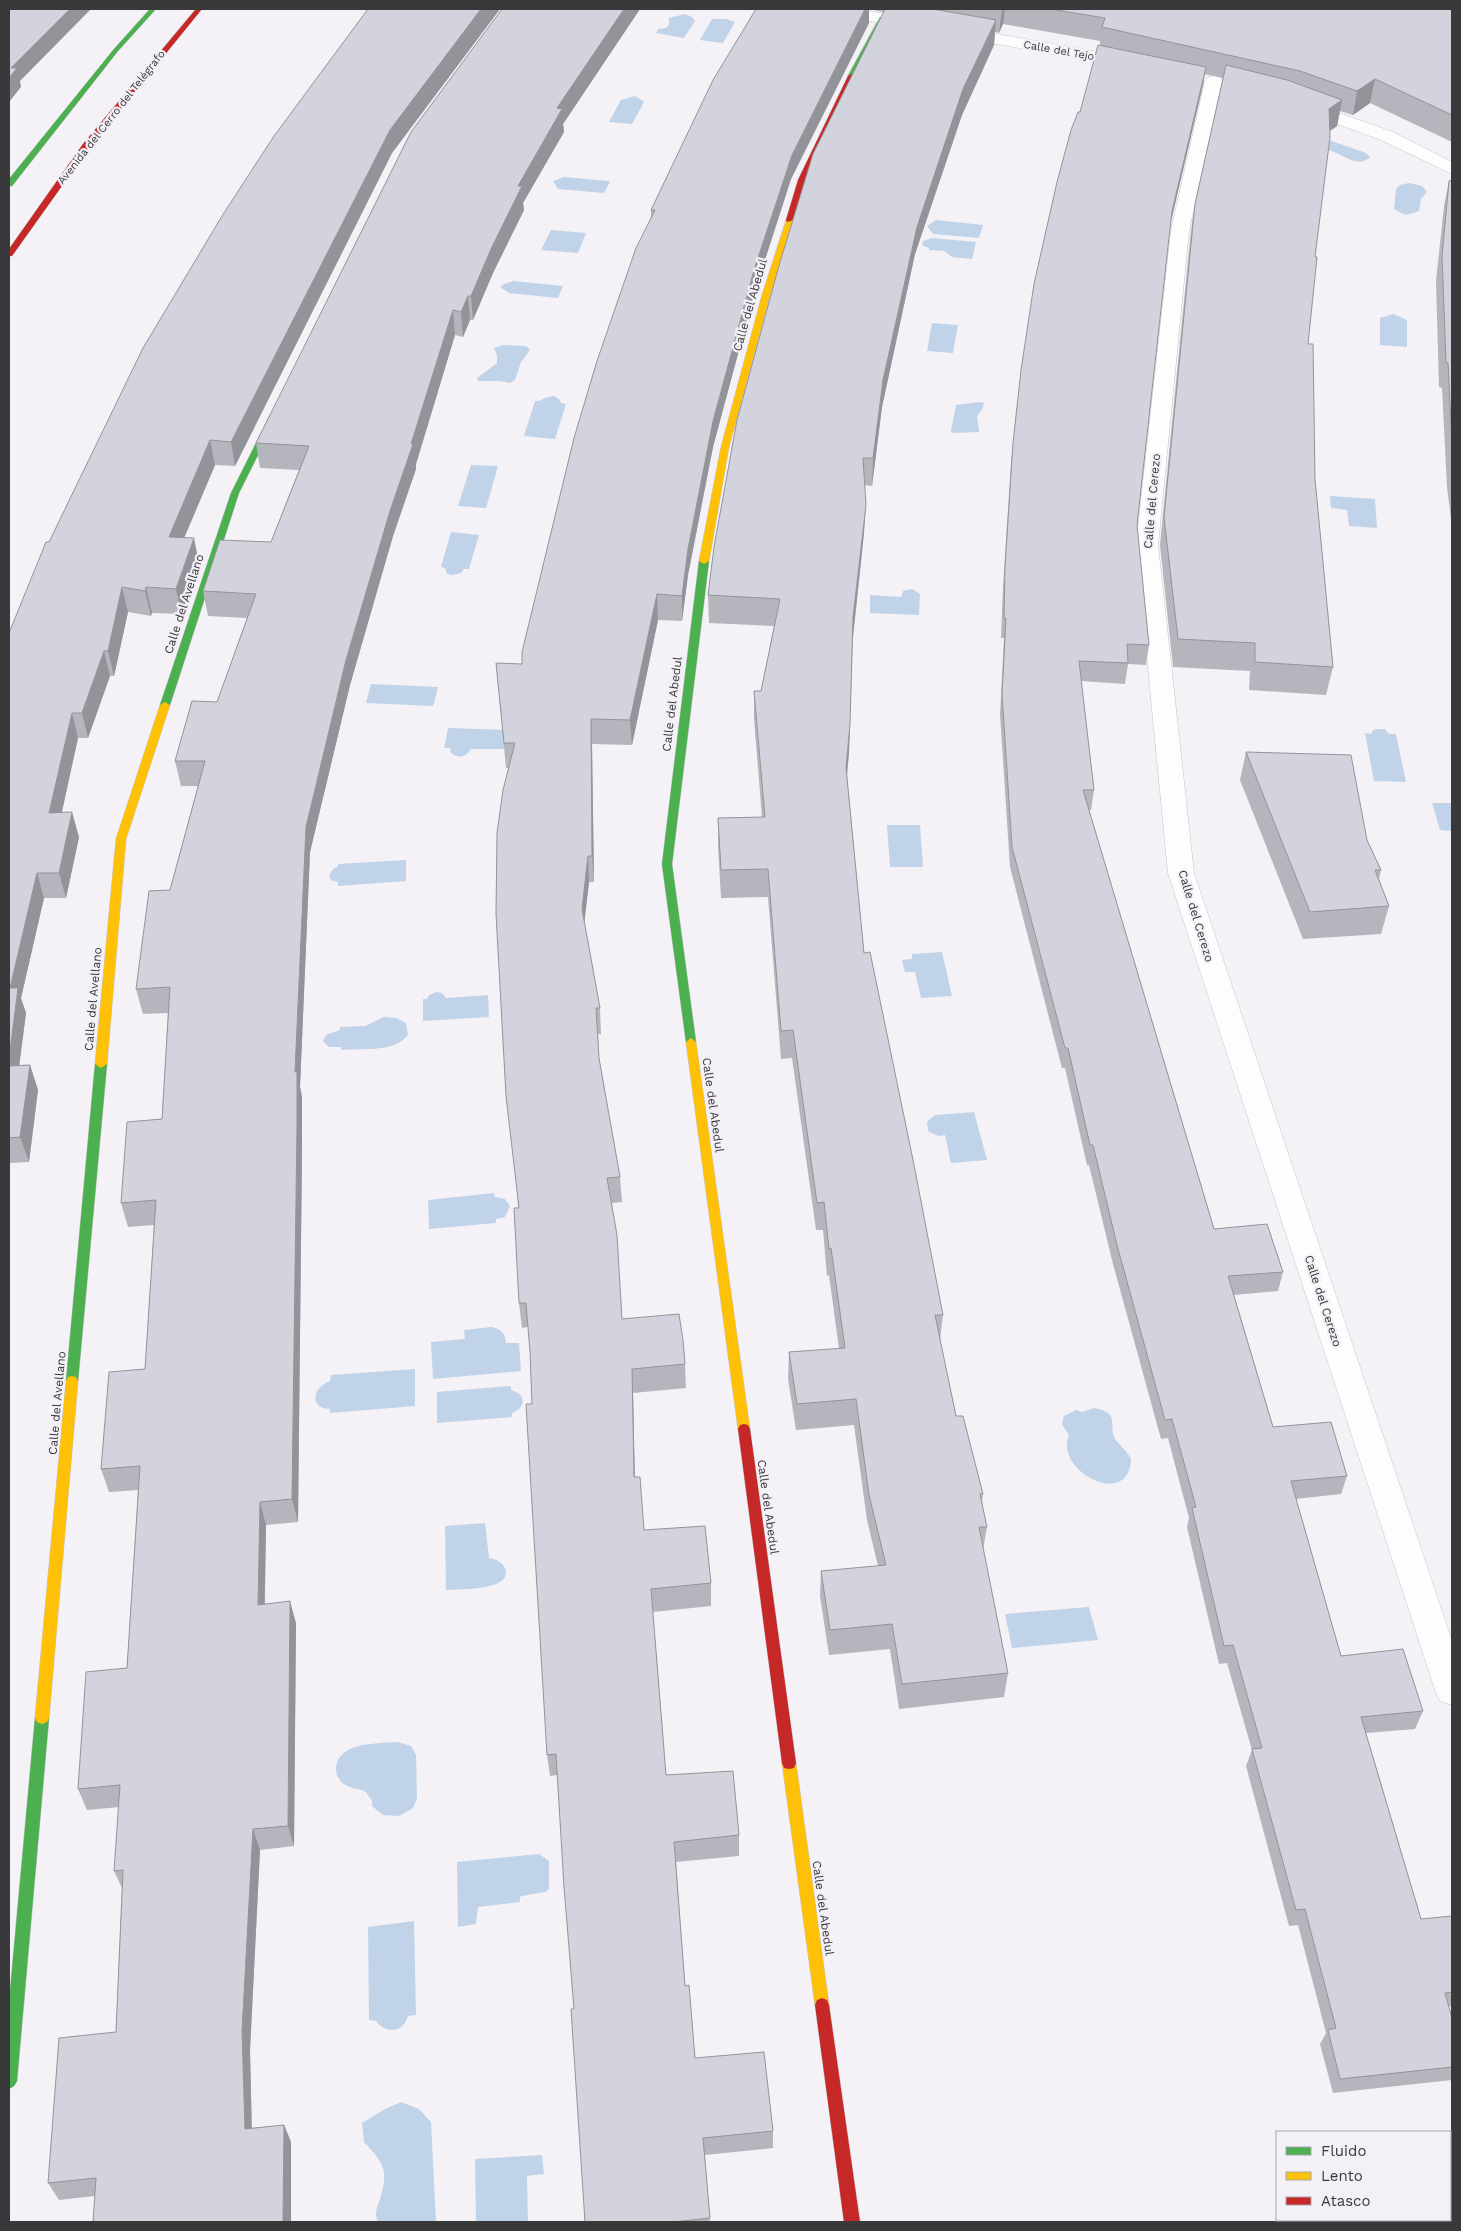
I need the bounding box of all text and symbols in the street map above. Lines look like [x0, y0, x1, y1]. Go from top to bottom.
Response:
street label: Calle del Tejo [1023, 38, 1095, 63]
street label: Avenida del Cerro del Telégrafo [55, 48, 168, 187]
street label: Calle del Abedul [730, 257, 770, 353]
street label: Calle del Cerezo [1141, 453, 1163, 549]
street label: Calle del Avellano [161, 552, 207, 656]
street label: Calle del Abedul [659, 655, 685, 752]
street label: Calle del Cerezo [1175, 868, 1217, 964]
street label: Calle del Avellano [81, 947, 105, 1051]
street label: Calle del Abedul [699, 1057, 727, 1154]
street label: Calle del Cerezo [1302, 1253, 1344, 1349]
street label: Calle del Avellano [45, 1351, 69, 1455]
street label: Calle del Abedul [754, 1459, 782, 1556]
street label: Calle del Abedul [809, 1860, 837, 1957]
legend [1276, 2131, 1451, 2221]
text: Fluido [1321, 2142, 1366, 2160]
text: Lento [1321, 2167, 1363, 2185]
text: Atasco [1321, 2192, 1370, 2210]

